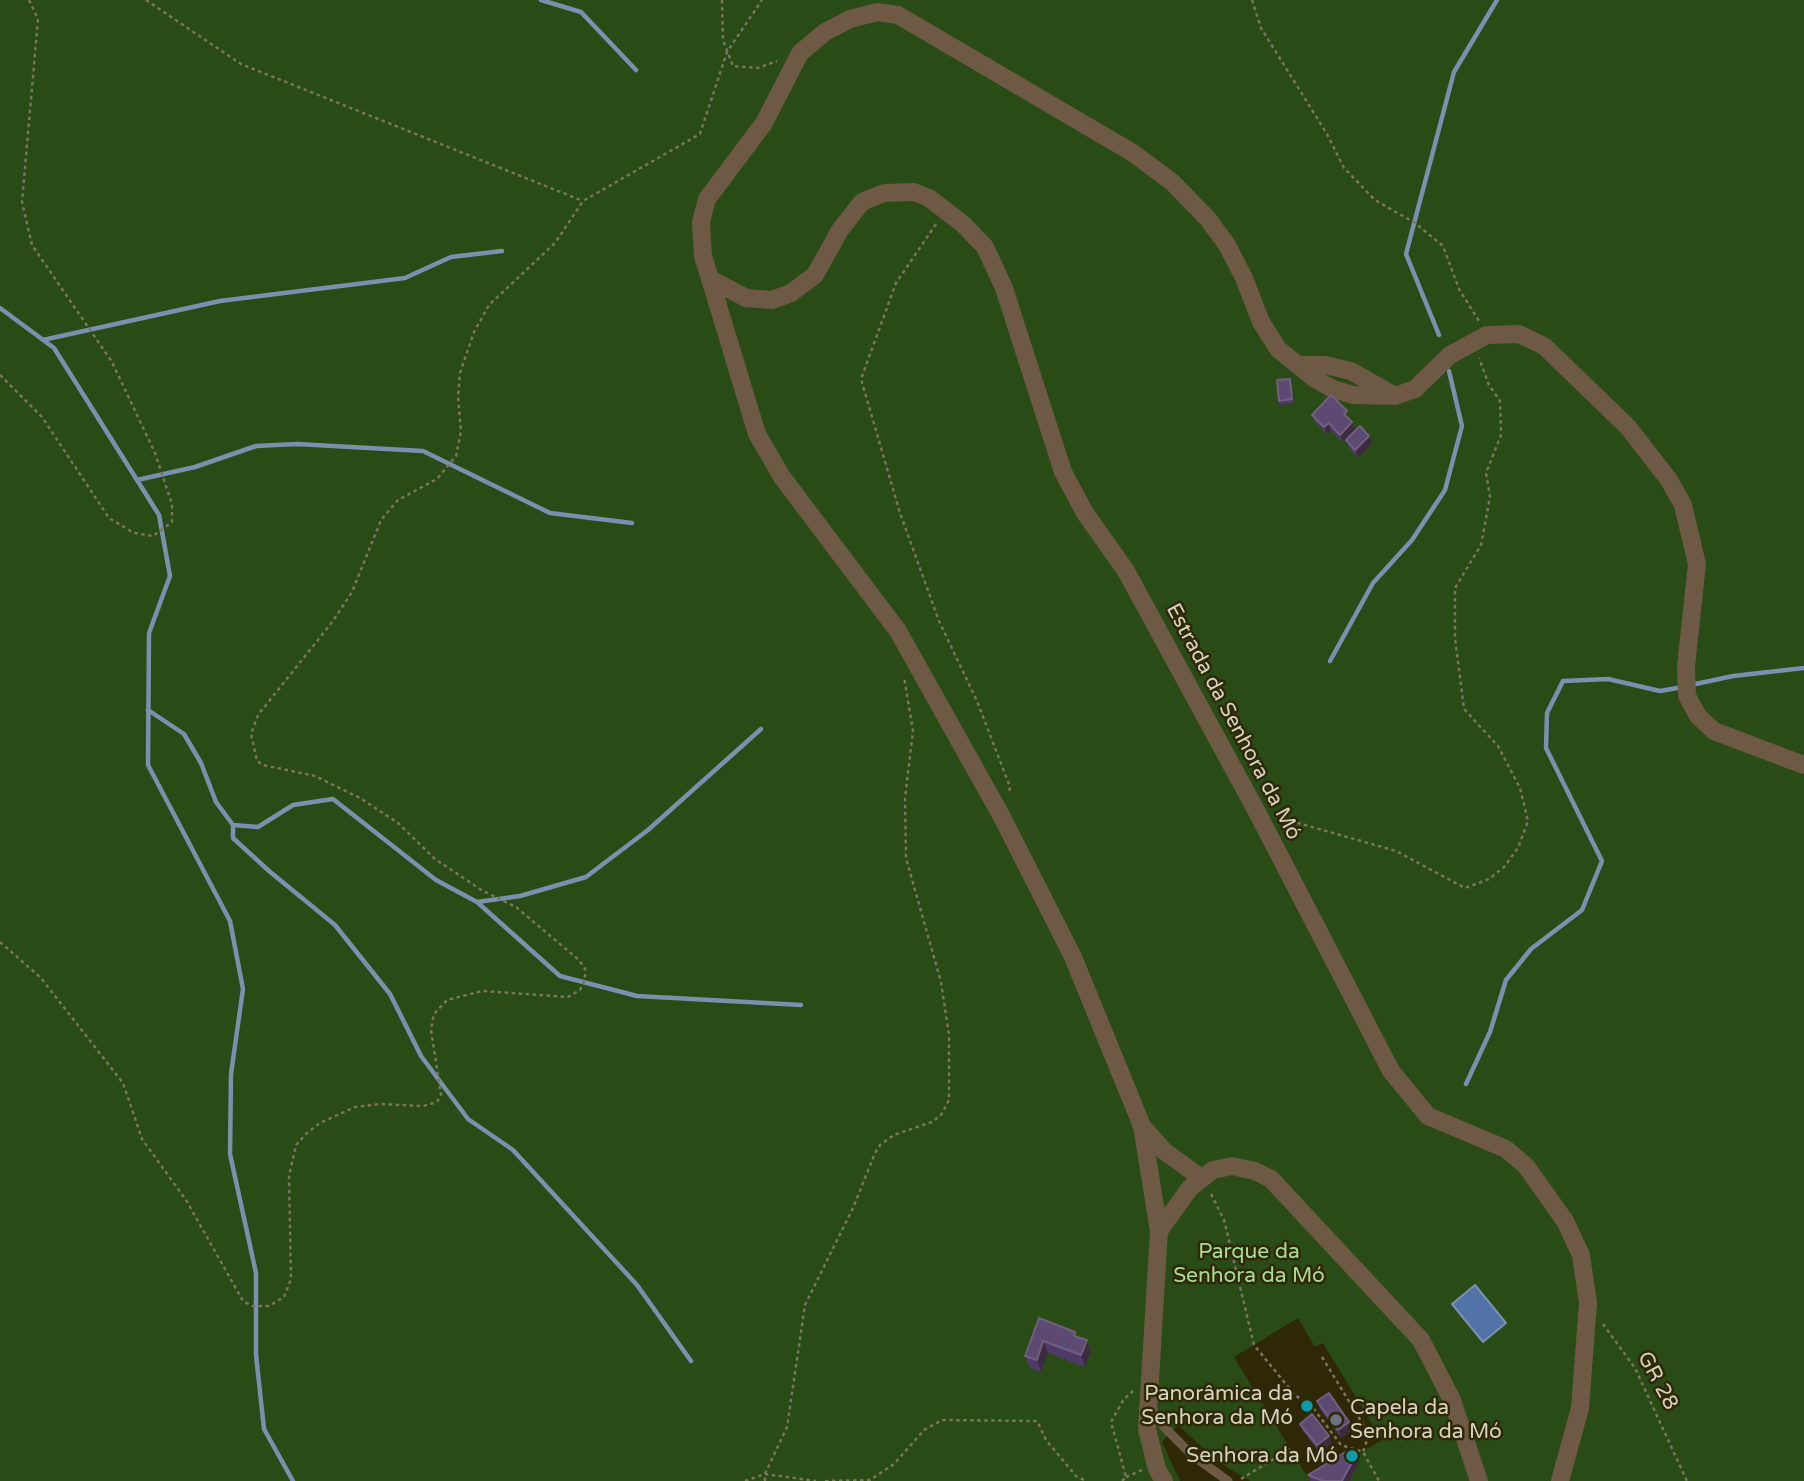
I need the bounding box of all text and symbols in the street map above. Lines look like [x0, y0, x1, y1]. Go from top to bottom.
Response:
street label: Estrada da Senhora da Mó [1160, 600, 1306, 844]
park label: Parque da Senhora da Mó [1173, 1239, 1325, 1289]
street label: GR 28 [1631, 1347, 1683, 1415]
place label: Panorâmica da Senhora da Mó [1141, 1381, 1293, 1431]
place label: Capela da Senhora da Mó [1350, 1395, 1502, 1445]
marker: Panorâmica da Senhora da Mó [1299, 1398, 1315, 1414]
marker: Capela da Senhora da Mó [1328, 1412, 1344, 1428]
place label: Senhora da Mó [1186, 1443, 1338, 1469]
marker: Senhora da Mó [1344, 1448, 1360, 1464]

